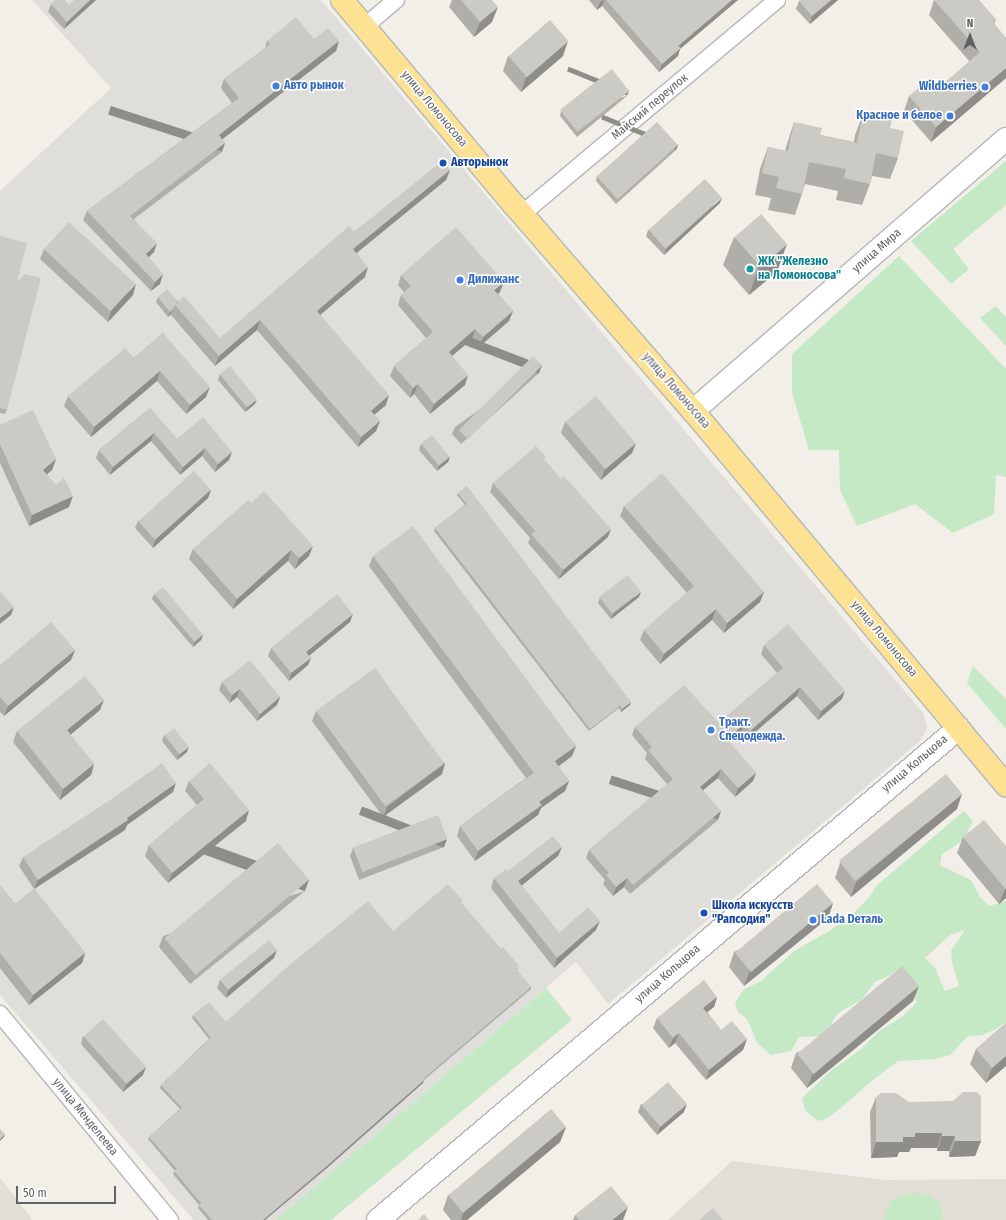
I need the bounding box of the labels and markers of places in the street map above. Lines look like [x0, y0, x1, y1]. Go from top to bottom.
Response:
place label: Авто рынок [284, 79, 344, 93]
place label: Wildberries [919, 80, 977, 94]
marker: Авто рынок [271, 81, 281, 91]
marker: Wildberries [980, 82, 990, 92]
place label: Красное и белое [856, 109, 942, 123]
marker: Красное и белое [945, 111, 955, 121]
place label: Авторынок [451, 156, 508, 170]
marker: Авторынок [438, 158, 448, 168]
place label: ЖК "Железно на Ломоносова" [758, 255, 841, 283]
marker: ЖК "Железно на Ломоносова" [745, 264, 755, 274]
place label: Дилижанс [468, 273, 520, 287]
marker: Дилижанс [455, 275, 465, 285]
place label: Тракт. Спецодежда. [719, 716, 785, 744]
marker: Тракт. Спецодежда. [706, 725, 716, 735]
place label: Школа искусств "Рапсодия" [712, 899, 793, 927]
marker: Школа искусств "Рапсодия" [699, 908, 709, 918]
place label: Lada Dеталь [821, 913, 883, 927]
marker: Lada Dеталь [808, 915, 818, 925]

